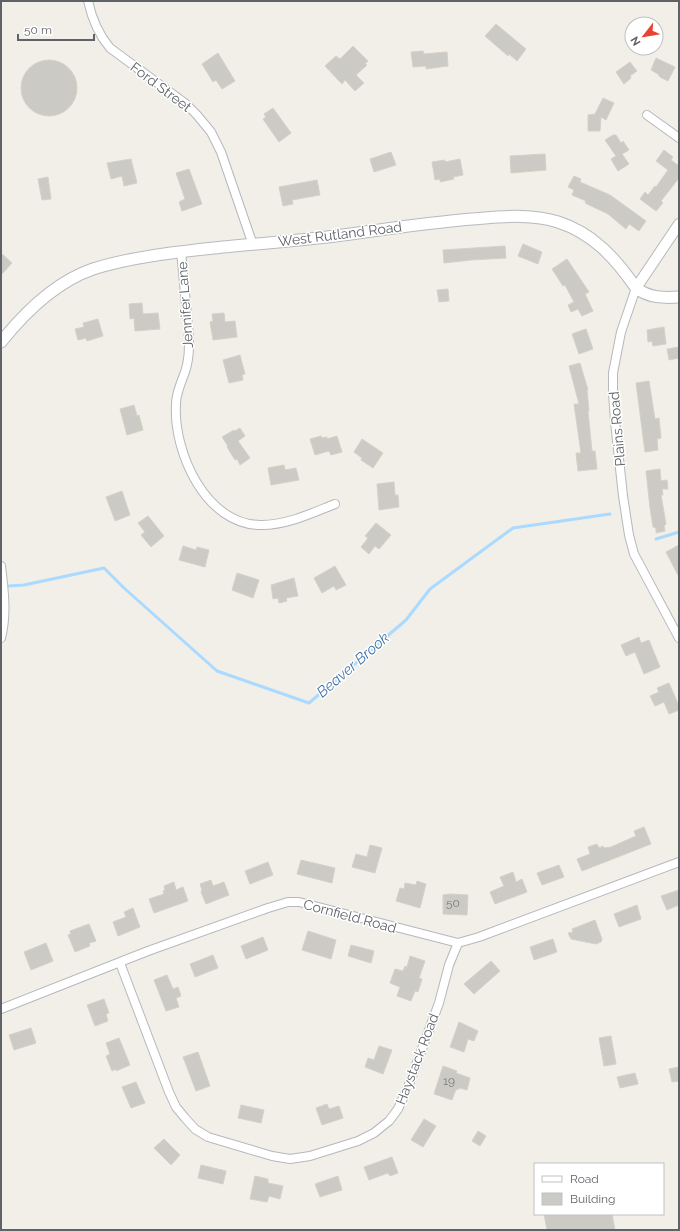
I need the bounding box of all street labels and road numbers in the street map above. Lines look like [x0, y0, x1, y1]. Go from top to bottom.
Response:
street label: Ford Street [127, 59, 195, 115]
street label: West Rutland Road [277, 218, 403, 250]
street label: Jennifer Lane [174, 261, 196, 349]
street label: Plains Road [606, 391, 628, 467]
street label: Cornfield Road [302, 896, 398, 936]
street label: Haystack Road [392, 1011, 442, 1107]

